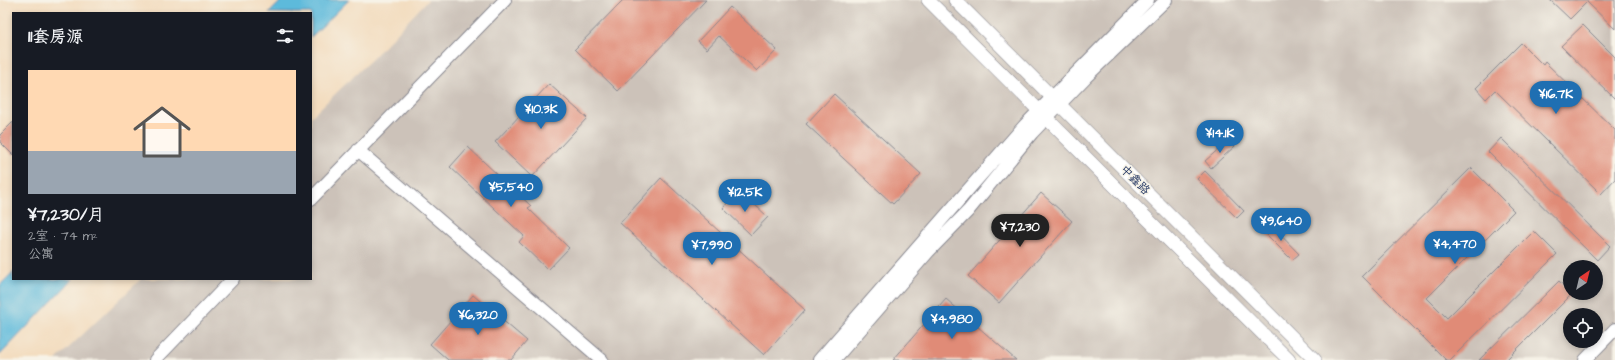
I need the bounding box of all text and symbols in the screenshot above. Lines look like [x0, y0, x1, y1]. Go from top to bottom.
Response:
text: 11套房源 [28, 25, 83, 49]
icon: filters [274, 25, 296, 47]
pin: ¥16.7K [1523, 81, 1589, 115]
text: ¥16.7K [1539, 85, 1573, 103]
icon: home [126, 96, 198, 168]
pin: ¥10.3K [508, 96, 574, 130]
text: ¥10.3K [524, 100, 558, 118]
pin: ¥14.1K [1187, 120, 1253, 154]
text: ¥14.1K [1206, 124, 1234, 142]
street label: 中鑫路 [1116, 161, 1154, 199]
pin: ¥5,540 [478, 174, 544, 208]
text: ¥5,540 [489, 178, 533, 196]
pin: ¥12.5K [712, 179, 778, 213]
text: ¥12.5K [728, 183, 762, 201]
text: ¥7,230/月 [28, 203, 104, 227]
pin: ¥9,640 [1248, 208, 1314, 242]
text: ¥9,640 [1260, 212, 1302, 230]
pin: ¥7,230 [987, 214, 1053, 248]
text: ¥7,230 [1000, 218, 1040, 236]
text: 2室 · 74 m² [28, 227, 98, 245]
pin: ¥4,470 [1422, 231, 1488, 265]
pin: ¥7,990 [679, 232, 745, 266]
text: ¥4,470 [1433, 235, 1477, 253]
text: ¥7,990 [692, 236, 732, 254]
text: 公寓 [28, 245, 54, 263]
north arrow [1563, 260, 1603, 300]
map controls [1563, 260, 1603, 348]
pin: ¥6,320 [445, 302, 511, 336]
text: ¥6,320 [458, 306, 498, 324]
pin: ¥4,980 [919, 306, 985, 340]
button: locate [1563, 308, 1603, 348]
text: ¥4,980 [931, 310, 973, 328]

